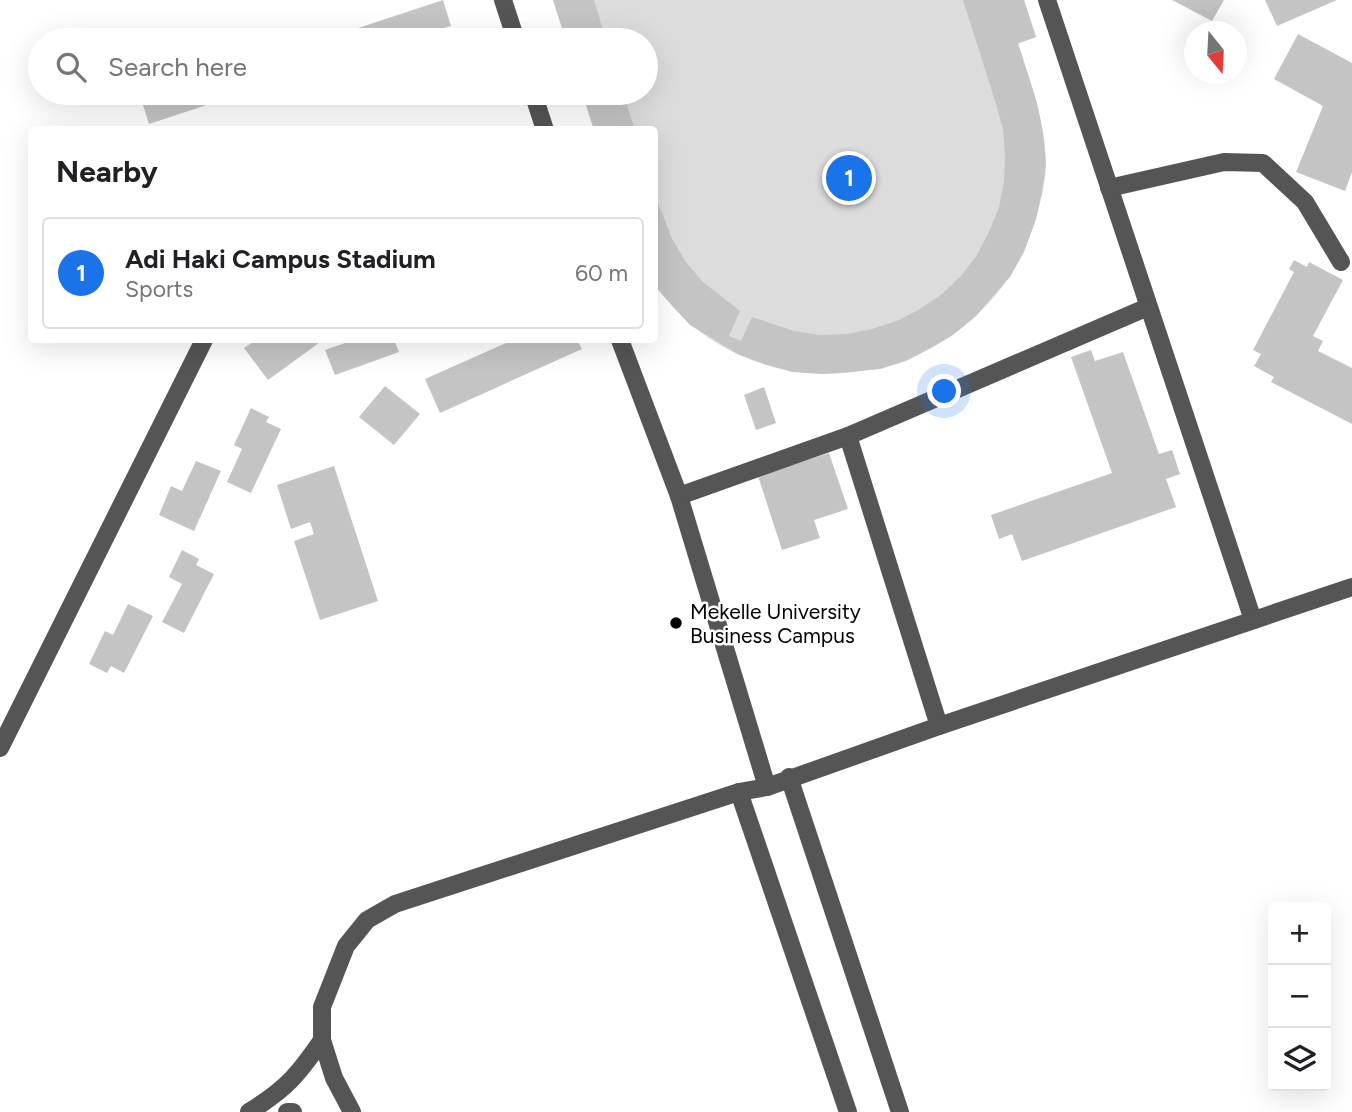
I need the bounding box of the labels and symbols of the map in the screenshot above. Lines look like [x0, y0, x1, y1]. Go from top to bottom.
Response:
north arrow [1184, 21, 1247, 84]
pin: 1 [826, 152, 872, 204]
your location [927, 374, 961, 408]
place label: Mekelle University Business Campus [690, 599, 861, 648]
marker: Mekelle University Business Campus [668, 615, 684, 631]

